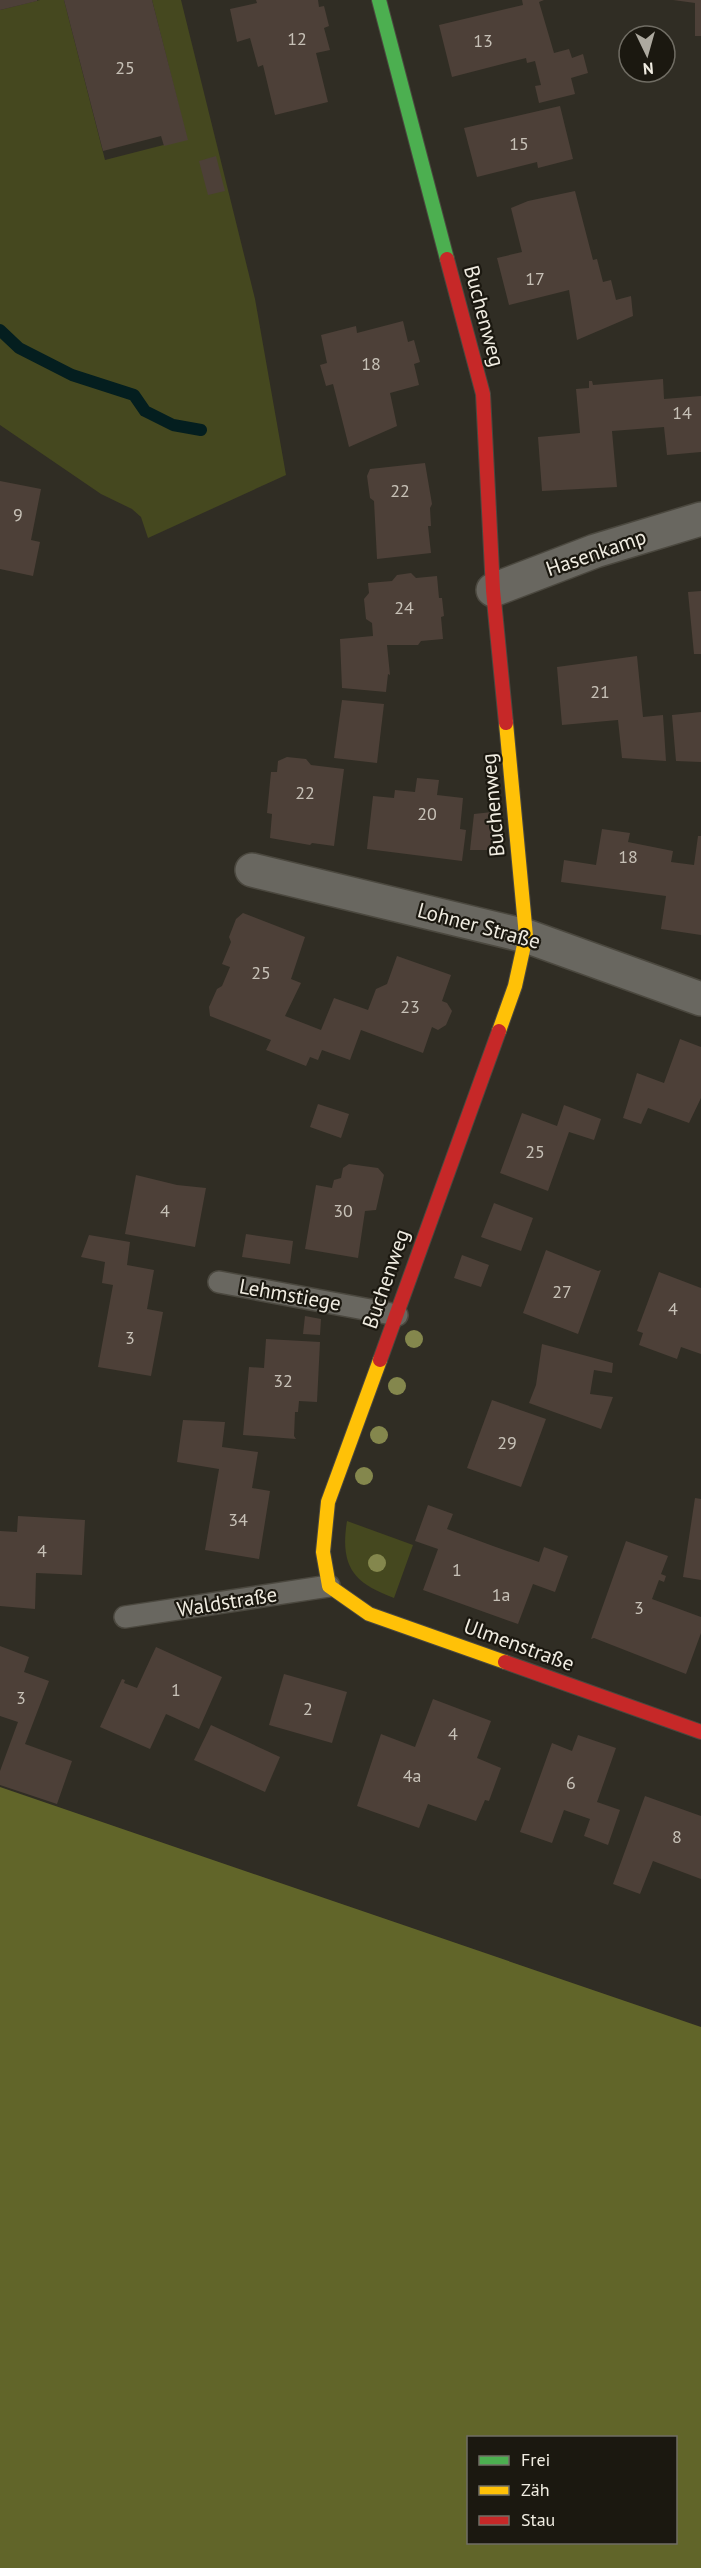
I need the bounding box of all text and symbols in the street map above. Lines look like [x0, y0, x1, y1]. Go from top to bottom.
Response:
north arrow [617, 24, 677, 84]
house number: 12 [287, 27, 307, 50]
house number: 13 [473, 29, 493, 52]
house number: 25 [115, 56, 135, 79]
text: N [642, 59, 654, 79]
house number: 15 [509, 132, 529, 155]
street label: Buchenweg [458, 262, 511, 369]
house number: 17 [525, 267, 545, 290]
house number: 18 [361, 352, 381, 375]
house number: 14 [672, 401, 692, 424]
house number: 22 [390, 479, 410, 502]
house number: 9 [13, 503, 23, 526]
street label: Hasenkamp [542, 523, 650, 582]
house number: 24 [394, 596, 414, 619]
house number: 21 [590, 680, 610, 703]
street label: Buchenweg [475, 752, 510, 858]
house number: 22 [295, 781, 315, 804]
house number: 20 [417, 802, 437, 825]
house number: 18 [618, 845, 638, 868]
street label: Lohner Straße [415, 896, 544, 955]
house number: 25 [251, 961, 271, 984]
house number: 23 [400, 995, 420, 1018]
house number: 25 [525, 1140, 545, 1163]
house number: 4 [160, 1199, 170, 1222]
house number: 30 [333, 1199, 353, 1222]
street label: Buchenweg [356, 1225, 415, 1332]
street label: Lehmstiege [237, 1272, 343, 1317]
house number: 27 [552, 1280, 572, 1303]
house number: 4 [668, 1297, 678, 1320]
house number: 3 [125, 1326, 135, 1349]
house number: 32 [273, 1369, 293, 1392]
house number: 29 [497, 1431, 517, 1454]
house number: 34 [228, 1508, 248, 1531]
house number: 4 [37, 1539, 47, 1562]
house number: 1 [452, 1558, 462, 1581]
street label: Waldstraße [175, 1580, 279, 1623]
house number: 1a [492, 1583, 510, 1606]
house number: 3 [634, 1596, 644, 1619]
street label: Ulmenstraße [460, 1612, 578, 1677]
house number: 1 [171, 1678, 181, 1701]
house number: 3 [16, 1686, 26, 1709]
house number: 2 [303, 1697, 313, 1720]
house number: 4 [448, 1722, 458, 1745]
house number: 4a [403, 1764, 421, 1787]
house number: 6 [566, 1771, 576, 1794]
house number: 8 [672, 1825, 682, 1848]
legend [467, 2436, 677, 2544]
text: Frei [521, 2448, 550, 2471]
text: Zäh [521, 2478, 550, 2501]
text: Stau [521, 2508, 555, 2531]

